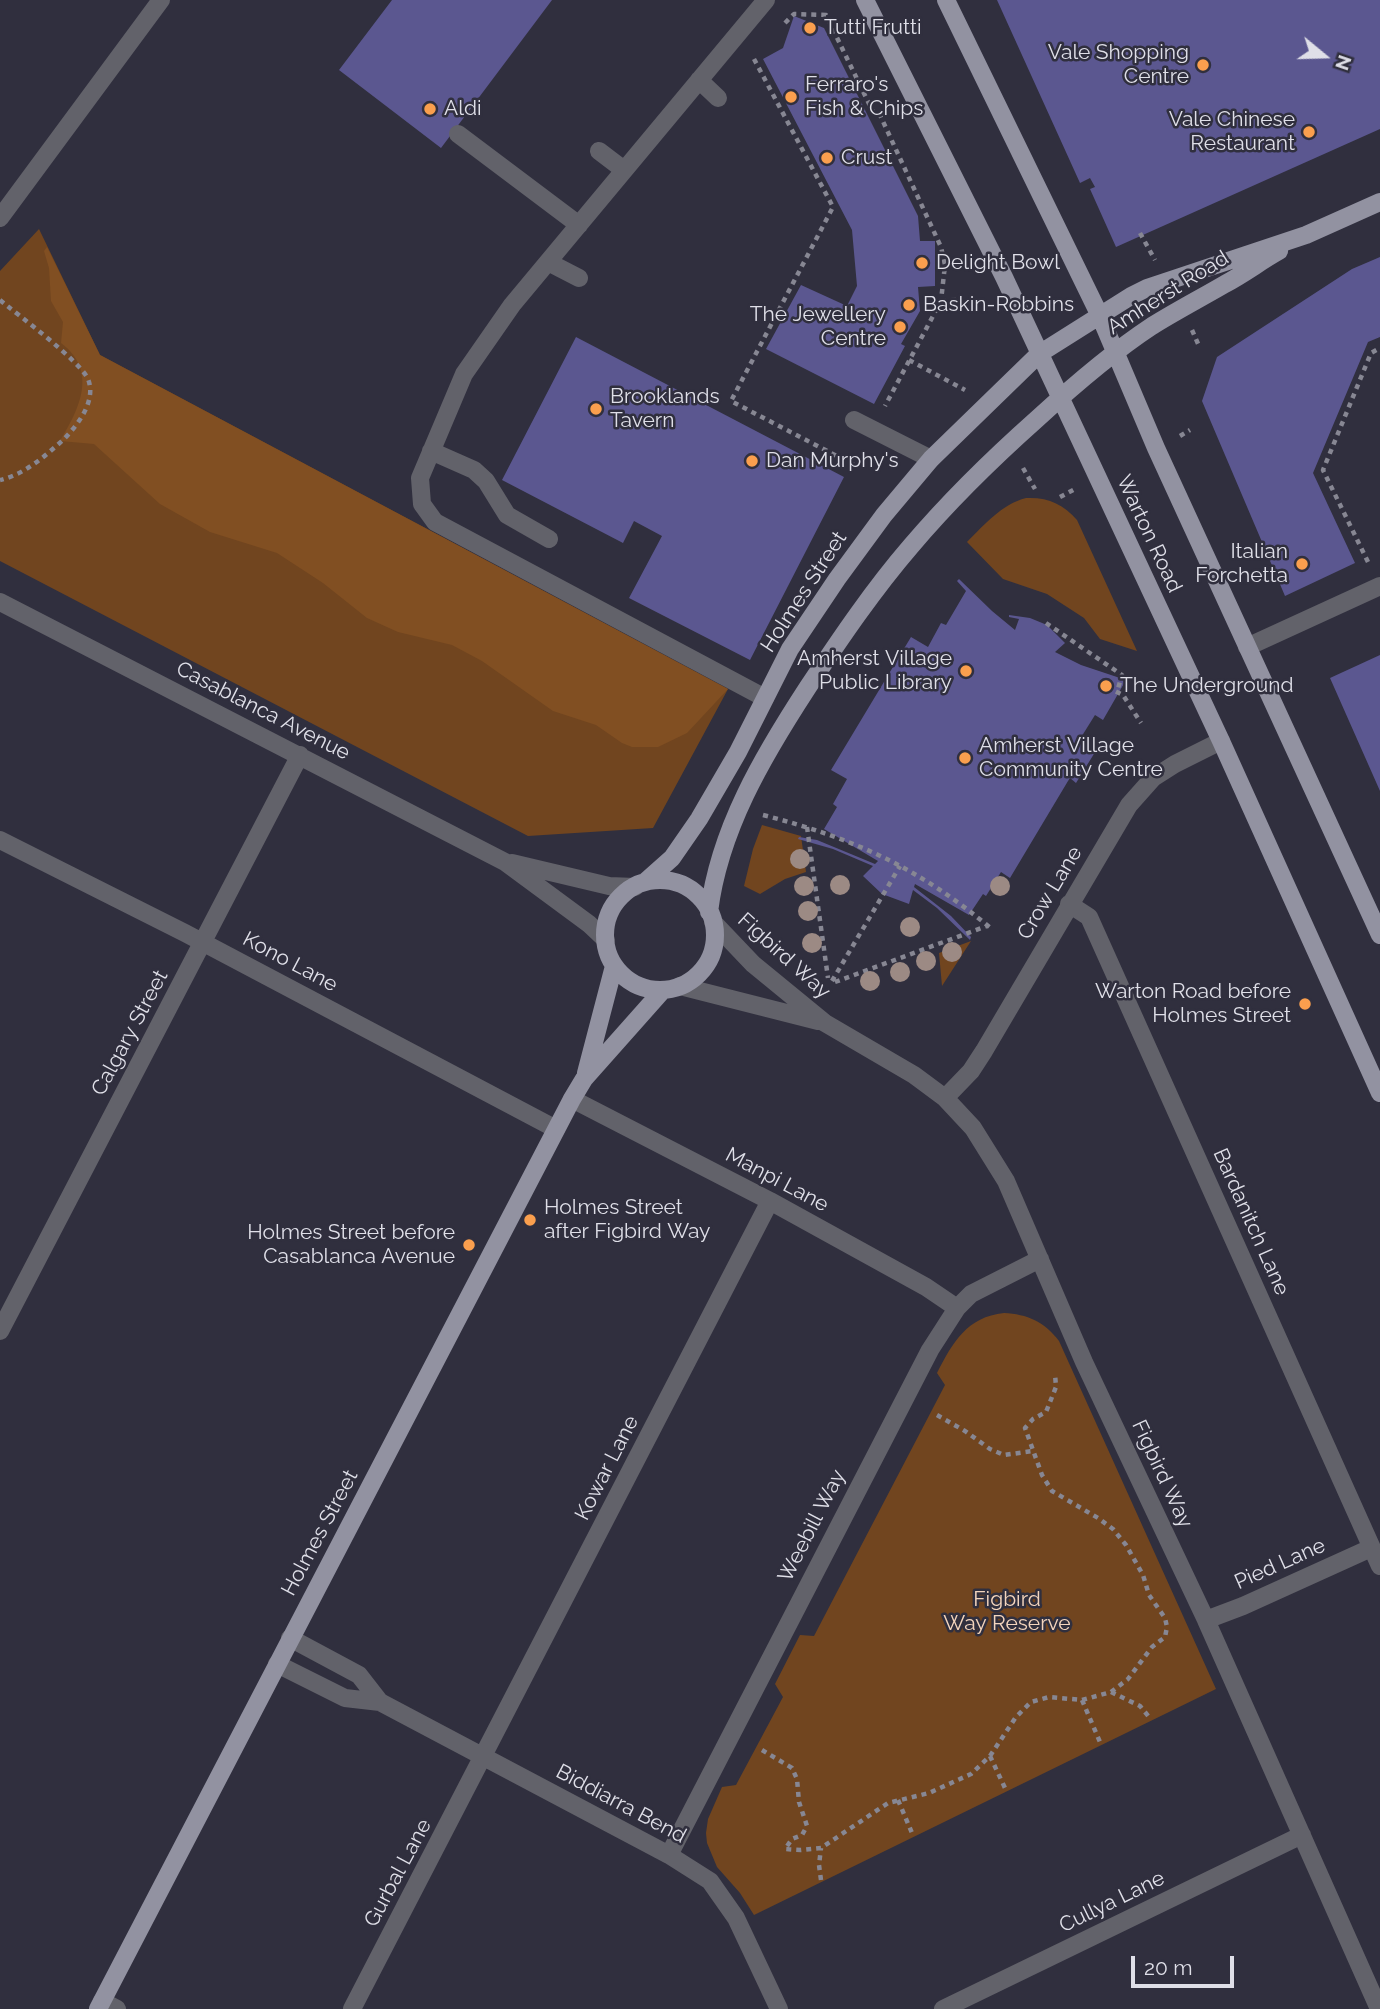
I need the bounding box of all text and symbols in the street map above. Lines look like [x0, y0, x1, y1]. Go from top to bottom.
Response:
place label: Tutti Frutti [824, 15, 922, 41]
marker: Tutti Frutti [802, 20, 818, 36]
north arrow [1289, 21, 1359, 91]
place label: Vale Shopping Centre [1048, 40, 1189, 90]
text: N [1331, 52, 1357, 73]
marker: Vale Shopping Centre [1195, 57, 1211, 73]
place label: Ferraro's Fish & Chips [805, 72, 923, 122]
marker: Ferraro's Fish & Chips [783, 89, 799, 105]
place label: Aldi [444, 96, 482, 122]
marker: Aldi [422, 101, 438, 117]
place label: Vale Chinese Restaurant [1169, 107, 1295, 157]
marker: Vale Chinese Restaurant [1301, 124, 1317, 140]
place label: Crust [841, 145, 892, 171]
marker: Crust [819, 150, 835, 166]
street label: Amherst Road [1103, 246, 1233, 340]
place label: Delight Bowl [936, 250, 1060, 276]
marker: Delight Bowl [914, 255, 930, 271]
place label: Baskin-Robbins [923, 292, 1074, 318]
marker: Baskin-Robbins [901, 297, 917, 313]
place label: The Jewellery Centre [750, 302, 886, 352]
marker: The Jewellery Centre [892, 319, 908, 335]
place label: Brooklands Tavern [610, 384, 720, 434]
marker: Brooklands Tavern [588, 401, 604, 417]
place label: Dan Murphy's [766, 448, 899, 474]
marker: Dan Murphy's [744, 453, 760, 469]
street label: Warton Road [1111, 471, 1187, 597]
street label: Holmes Street [756, 527, 852, 657]
place label: Italian Forchetta [1195, 539, 1288, 589]
marker: Italian Forchetta [1294, 556, 1310, 572]
place label: Amherst Village Public Library [797, 646, 952, 696]
street label: Casablanca Avenue [172, 656, 354, 766]
marker: Amherst Village Public Library [958, 663, 974, 679]
place label: The Underground [1120, 673, 1293, 699]
marker: The Underground [1098, 678, 1114, 694]
place label: Amherst Village Community Centre [979, 733, 1163, 783]
marker: Amherst Village Community Centre [957, 750, 973, 766]
street label: Crow Lane [1012, 842, 1088, 944]
street label: Figbird Way [732, 908, 836, 1004]
street label: Kono Lane [238, 927, 342, 997]
street label: Calgary Street [86, 966, 174, 1100]
place label: Warton Road before Holmes Street [1095, 979, 1291, 1029]
marker: Warton Road before Holmes Street [1297, 996, 1313, 1012]
street label: Manpi Lane [721, 1142, 833, 1218]
street label: Bardanitch Lane [1207, 1145, 1295, 1299]
place label: Holmes Street after Figbird Way [544, 1195, 711, 1245]
marker: Holmes Street after Figbird Way [522, 1212, 538, 1228]
place label: Holmes Street before Casablanca Avenue [247, 1220, 455, 1270]
marker: Holmes Street before Casablanca Avenue [461, 1237, 477, 1253]
street label: Kowar Lane [570, 1411, 644, 1525]
street label: Figbird Way [1126, 1416, 1198, 1532]
street label: Holmes Street [276, 1466, 364, 1600]
street label: Weebill Way [773, 1466, 851, 1586]
street label: Pied Lane [1231, 1533, 1329, 1595]
park label: Figbird Way Reserve [943, 1587, 1071, 1637]
street label: Biddiarra Bend [552, 1759, 690, 1849]
street label: Gurbal Lane [359, 1815, 437, 1931]
street label: Cullya Lane [1055, 1866, 1169, 1938]
scale bar [1135, 1942, 1238, 1986]
text: 20 m [1144, 1955, 1192, 1980]

